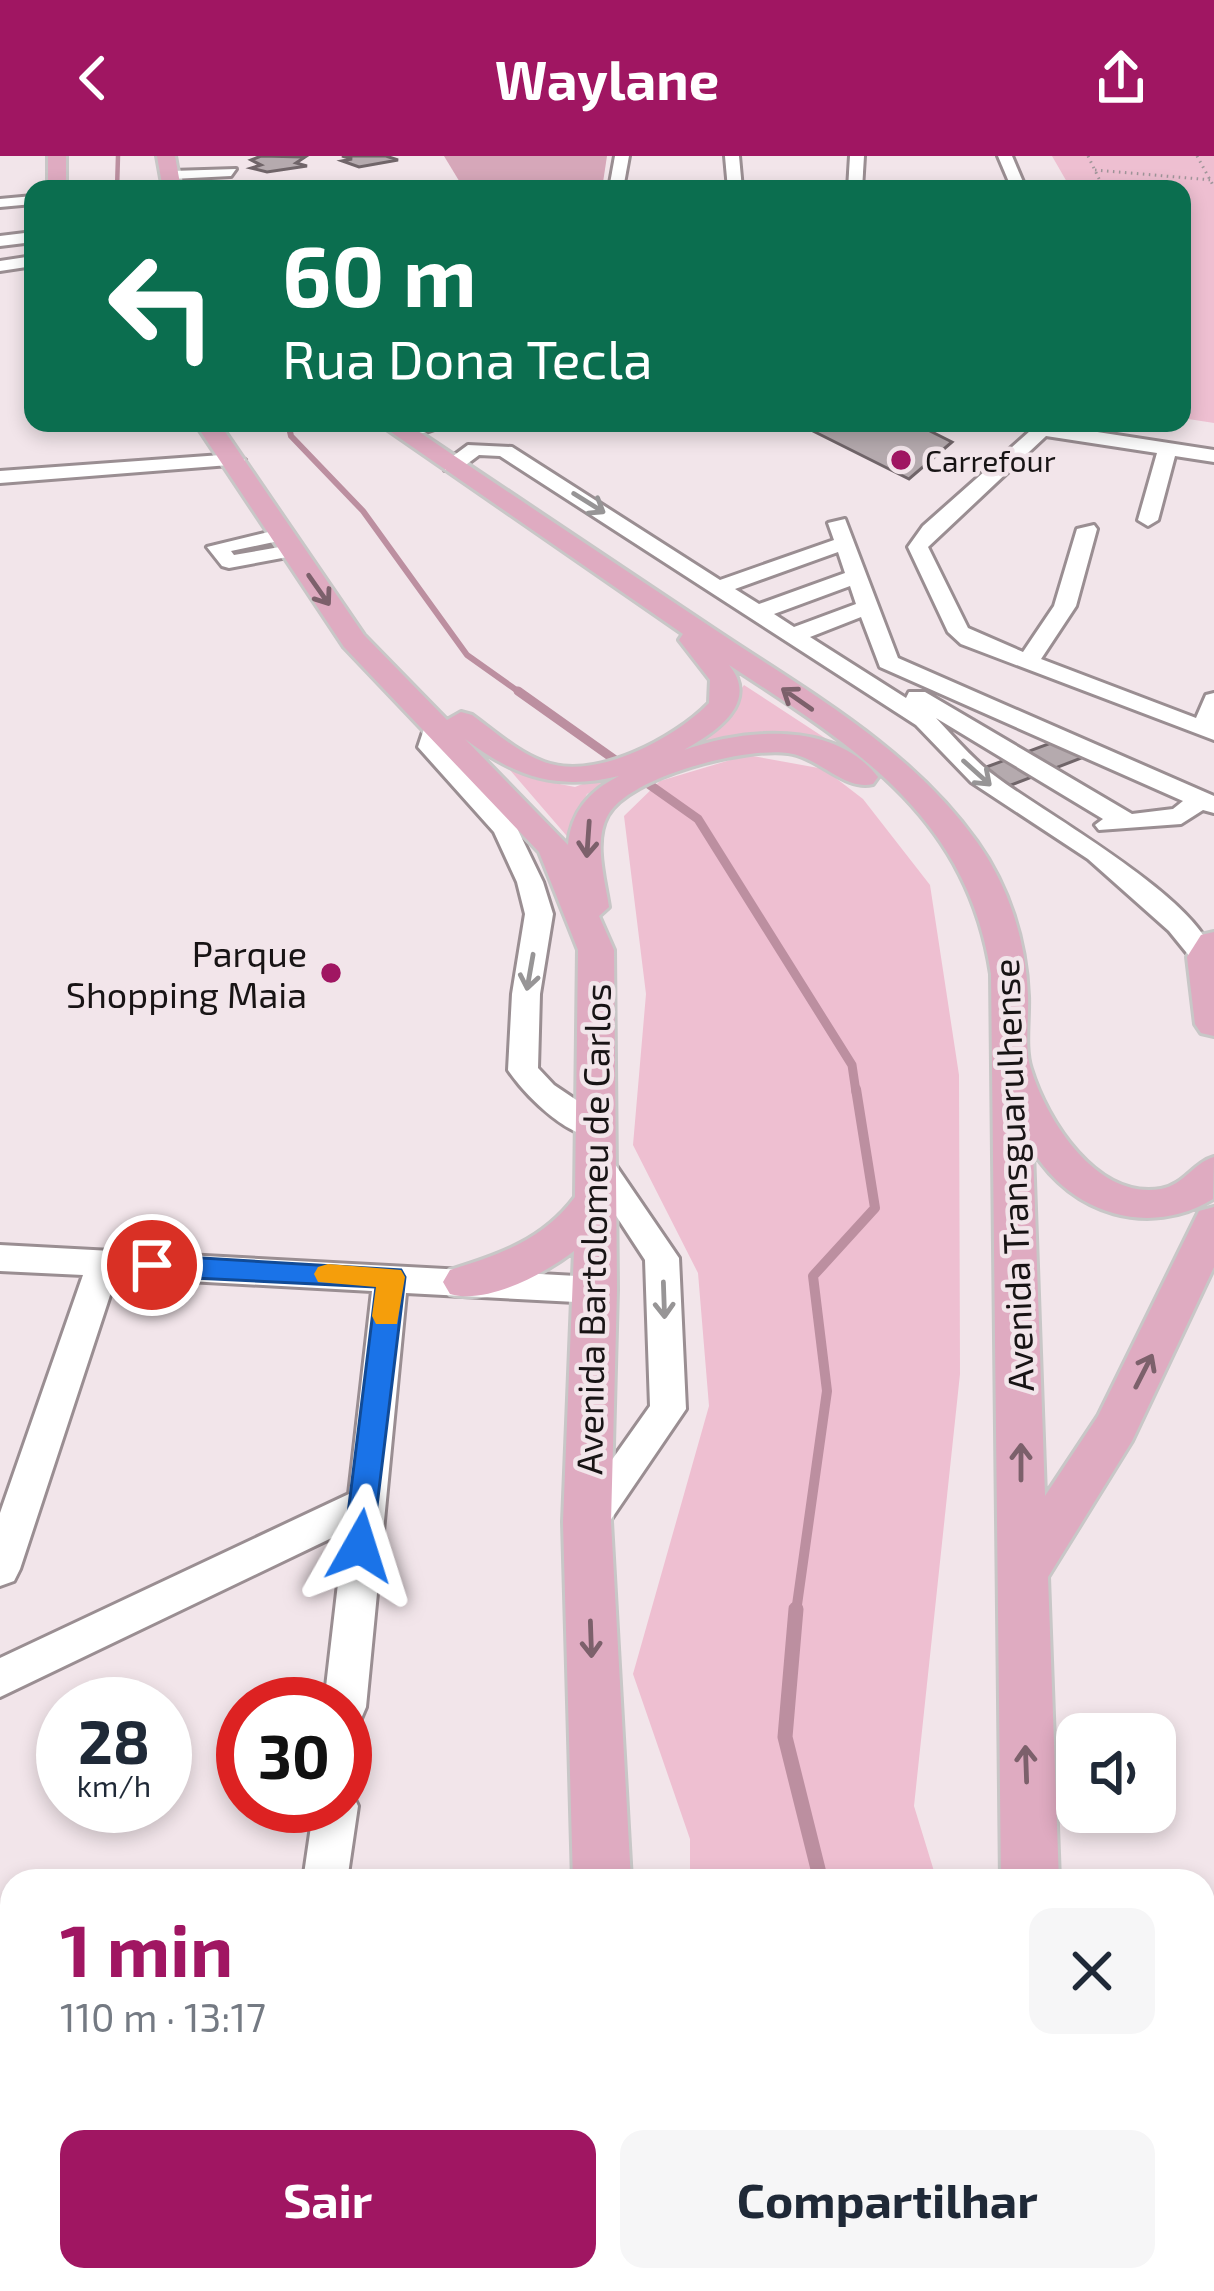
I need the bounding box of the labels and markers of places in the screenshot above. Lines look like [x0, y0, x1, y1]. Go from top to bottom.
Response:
place label: Carrefour [925, 442, 1056, 478]
marker: Carrefour [888, 447, 914, 473]
place label: Parque Shopping Maia [66, 931, 307, 1015]
marker: Parque Shopping Maia [318, 960, 344, 986]
pin [101, 1214, 203, 1316]

